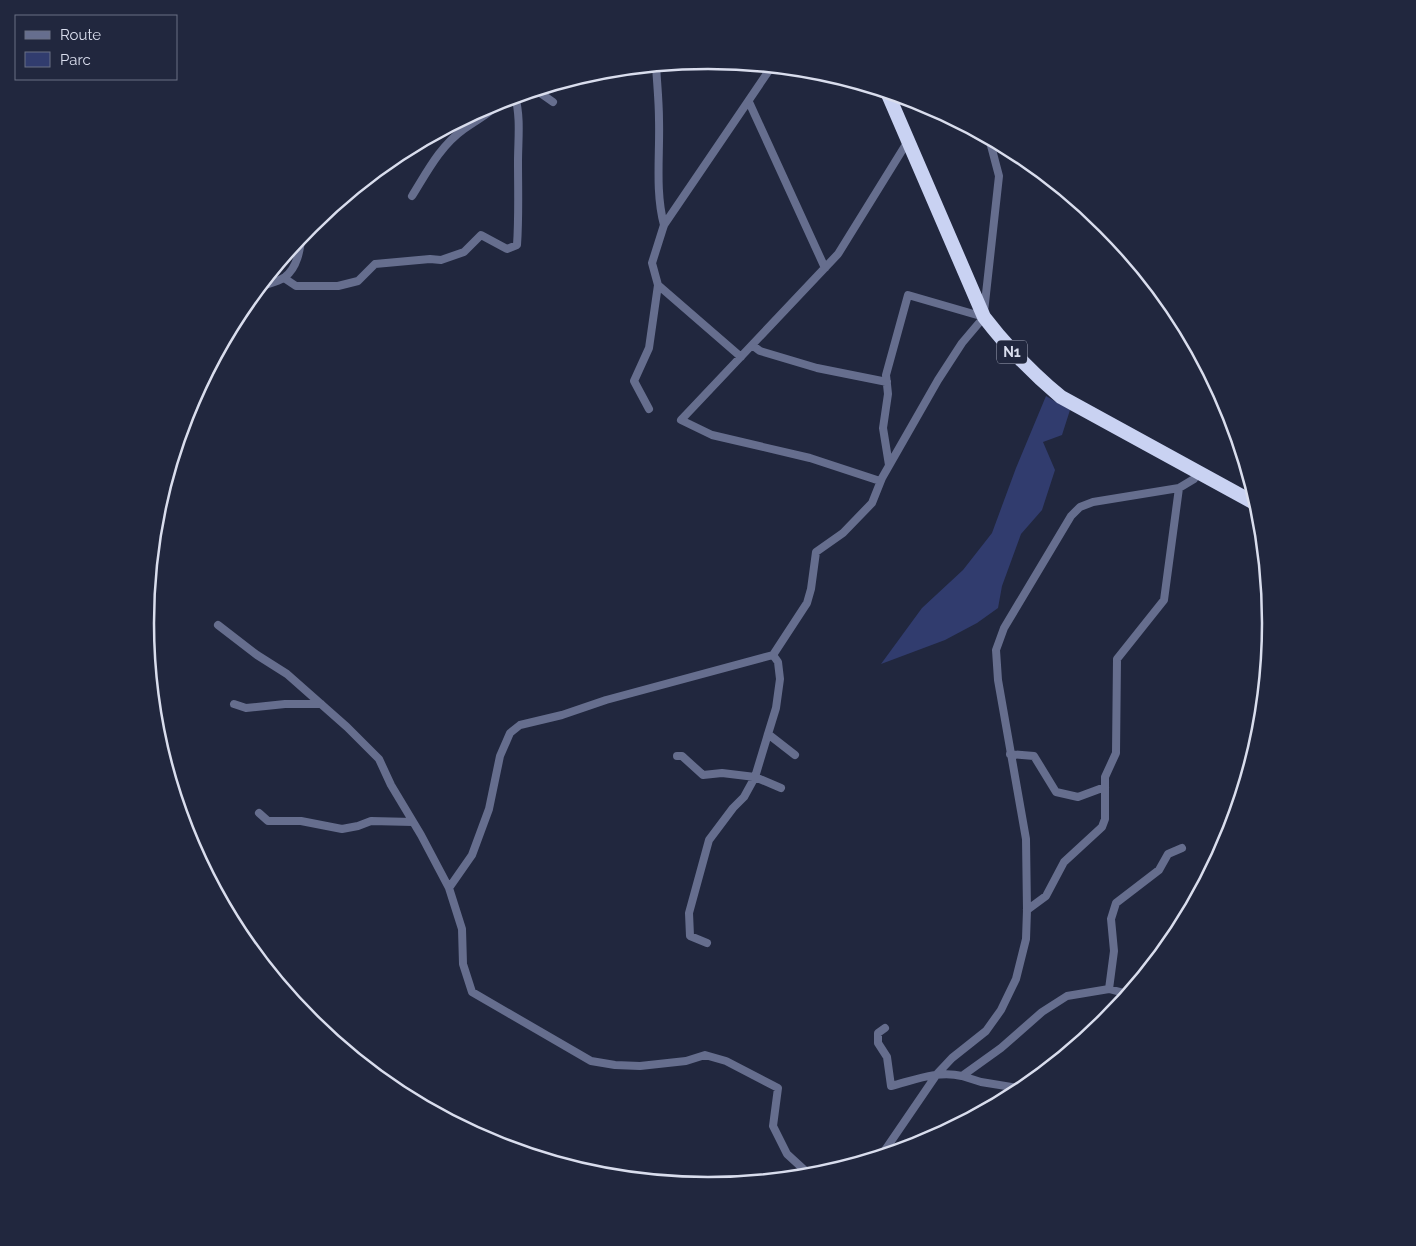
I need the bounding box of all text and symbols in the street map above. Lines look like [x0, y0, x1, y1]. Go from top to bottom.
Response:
legend [15, 15, 178, 80]
text: Route [60, 26, 101, 44]
text: Parc [60, 51, 91, 69]
road number: N1 [997, 341, 1027, 364]

